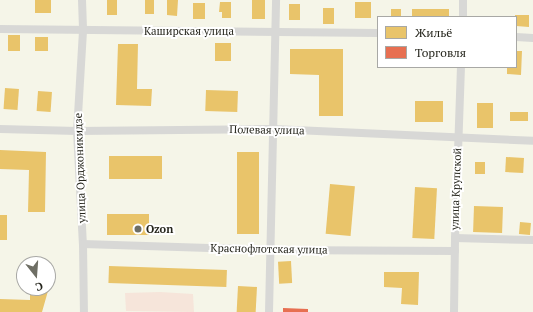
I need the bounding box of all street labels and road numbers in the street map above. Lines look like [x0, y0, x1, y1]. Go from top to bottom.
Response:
street label: Каширская улица [144, 24, 234, 38]
street label: улица Орджоникидзе [71, 113, 89, 223]
street label: Полевая улица [229, 123, 305, 137]
street label: улица Крупской [448, 148, 464, 230]
street label: Краснофлотская улица [210, 241, 328, 257]

